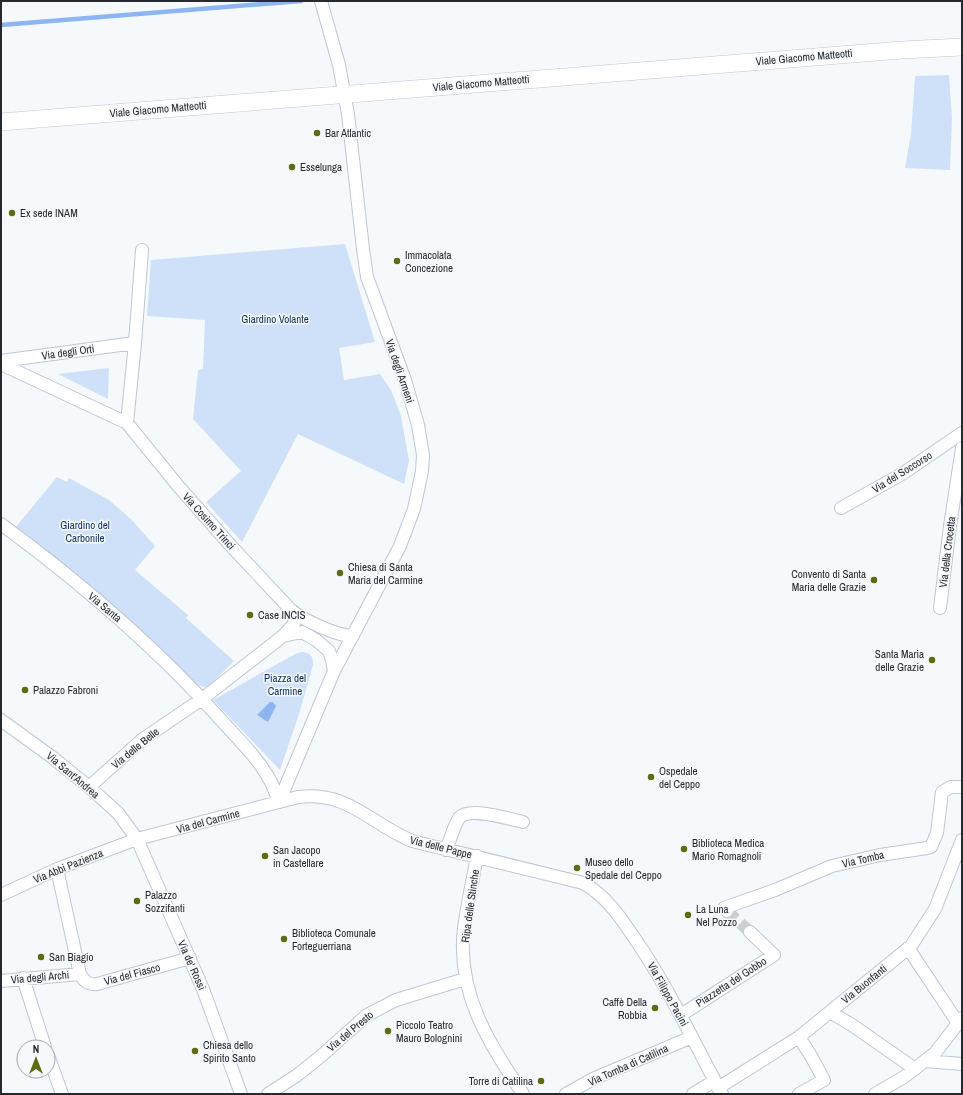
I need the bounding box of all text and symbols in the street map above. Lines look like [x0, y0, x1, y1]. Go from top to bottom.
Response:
street label: Viale Giacomo Matteotti [755, 46, 853, 68]
street label: Viale Giacomo Matteotti [432, 72, 530, 94]
street label: Viale Giacomo Matteotti [109, 98, 207, 120]
place label: Bar Atlantic [325, 126, 372, 140]
marker: Bar Atlantic [312, 128, 322, 138]
place label: Esselunga [300, 160, 342, 174]
marker: Esselunga [287, 162, 297, 172]
place label: Ex sede INAM [20, 206, 78, 220]
marker: Ex sede INAM [7, 208, 17, 218]
place label: Immacolata Concezione [405, 248, 453, 275]
marker: Immacolata Concezione [392, 256, 402, 266]
park label: Giardino Volante [241, 312, 309, 326]
street label: Via degli Armeni [383, 337, 417, 405]
street label: Via degli Orti [41, 341, 95, 363]
street label: Via del Soccorso [869, 448, 935, 496]
street label: Via Cosimo Trinci [180, 490, 238, 552]
street label: Via della Crocetta [936, 516, 958, 588]
park label: Giardino del Carbonile [60, 518, 110, 545]
place label: Chiesa di Santa Maria del Carmine [348, 560, 423, 587]
place label: Convento di Santa Maria delle Grazie [791, 567, 866, 594]
marker: Chiesa di Santa Maria del Carmine [335, 568, 345, 578]
marker: Convento di Santa Maria delle Grazie [869, 575, 879, 585]
street label: Via Santa [85, 589, 125, 625]
place label: Case INCIS [258, 608, 306, 622]
marker: Case INCIS [245, 610, 255, 620]
place label: Santa Maria delle Grazie [875, 647, 924, 674]
marker: Santa Maria delle Grazie [927, 655, 937, 665]
park label: Piazza del Carmine [264, 671, 306, 698]
place label: Palazzo Fabroni [33, 683, 98, 697]
marker: Palazzo Fabroni [20, 685, 30, 695]
street label: Via delle Belle [108, 724, 162, 772]
street label: Via Sant'Andrea [44, 749, 102, 801]
place label: Ospedale del Ceppo [659, 764, 700, 791]
marker: Ospedale del Ceppo [646, 772, 656, 782]
street label: Via del Carmine [175, 806, 241, 836]
street label: Via delle Pappe [408, 833, 474, 861]
place label: Biblioteca Medica Mario Romagnoli [692, 836, 764, 863]
place label: San Jacopo in Castellare [273, 843, 324, 870]
marker: Biblioteca Medica Mario Romagnoli [679, 844, 689, 854]
street label: Via Abbi Pazienza [31, 846, 105, 886]
street label: Via Tomba [841, 847, 885, 871]
marker: San Jacopo in Castellare [260, 851, 270, 861]
place label: Museo dello Spedale del Ceppo [585, 855, 662, 882]
marker: Museo dello Spedale del Ceppo [572, 863, 582, 873]
street label: Ripa delle Stinche [458, 869, 482, 943]
place label: Palazzo Sozzifanti [145, 888, 185, 915]
marker: Palazzo Sozzifanti [132, 896, 142, 906]
place label: La Luna Nel Pozzo [696, 902, 737, 929]
marker: La Luna Nel Pozzo [683, 910, 693, 920]
place label: Biblioteca Comunale Forteguerriana [292, 926, 376, 953]
marker: Biblioteca Comunale Forteguerriana [279, 934, 289, 944]
street label: Via de' Rossi [175, 938, 209, 992]
place label: San Biagio [49, 950, 94, 964]
marker: San Biagio [36, 952, 46, 962]
street label: Piazzetta del Gobbo [693, 954, 769, 1010]
street label: Via Filippo Pacini [645, 959, 691, 1029]
street label: Via del Fiasco [102, 960, 162, 988]
street label: Via Buonfanti [838, 961, 890, 1007]
street label: Via degli Archi [10, 967, 70, 987]
place label: Caffè Della Robbia [603, 995, 647, 1022]
marker: Caffè Della Robbia [650, 1003, 660, 1013]
street label: Via del Presto [324, 1007, 376, 1055]
place label: Piccolo Teatro Mauro Bolognini [396, 1018, 462, 1045]
marker: Piccolo Teatro Mauro Bolognini [383, 1026, 393, 1036]
place label: Chiesa dello Spirito Santo [203, 1038, 256, 1065]
north arrow [16, 1039, 56, 1079]
street label: Via Tomba di Catilina [586, 1041, 670, 1089]
text: N [33, 1042, 39, 1056]
marker: Chiesa dello Spirito Santo [190, 1046, 200, 1056]
place label: Torre di Catilina [469, 1074, 533, 1088]
marker: Torre di Catilina [536, 1076, 546, 1086]

